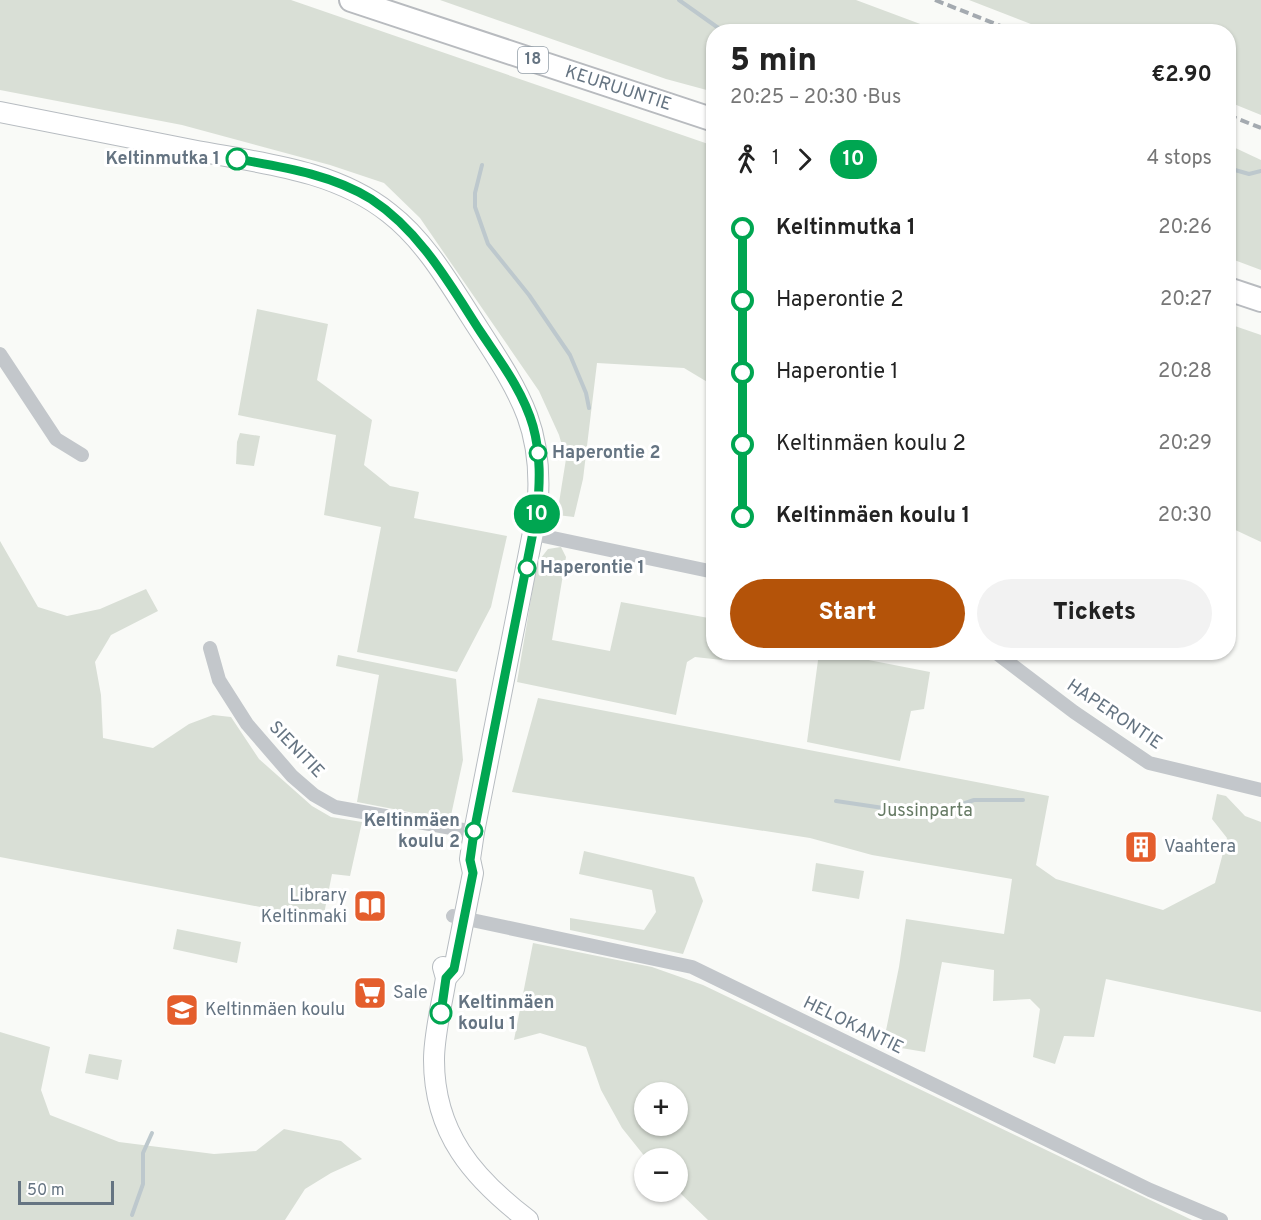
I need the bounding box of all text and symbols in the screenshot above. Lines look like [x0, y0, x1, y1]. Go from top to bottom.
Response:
text: 5 min [730, 41, 817, 83]
road number: 18 [518, 47, 548, 73]
street label: KEURUUNTIE [562, 61, 674, 117]
text: €2.90 [1151, 62, 1212, 89]
text: 20:25 – 20:30 · Bus [730, 85, 901, 111]
icon: walk [730, 143, 763, 176]
icon: forward [788, 143, 821, 176]
text: 1 [772, 146, 779, 172]
text: 10 [842, 146, 865, 173]
text: 4 stops [1147, 146, 1212, 172]
place label: Keltinmutka 1 [106, 148, 220, 171]
marker: Keltinmutka 1 [226, 148, 248, 170]
text: Keltinmutka 1 [776, 215, 916, 242]
text: 20:26 [1158, 215, 1212, 241]
text: Haperontie 2 [776, 287, 904, 314]
text: 20:27 [1160, 287, 1212, 313]
text: Haperontie 1 [776, 359, 898, 386]
text: 20:28 [1158, 359, 1212, 385]
text: Keltinmäen koulu 2 [776, 431, 966, 458]
text: 20:29 [1158, 431, 1212, 457]
place label: Haperontie 2 [552, 442, 661, 465]
marker: Haperontie 2 [529, 444, 547, 462]
line badge: 10 [510, 494, 564, 534]
text: 10 [526, 501, 548, 528]
text: Keltinmäen koulu 1 [776, 503, 970, 530]
text: 20:30 [1158, 503, 1212, 529]
place label: Haperontie 1 [540, 557, 645, 580]
marker: Haperontie 1 [518, 559, 536, 577]
button: Start [730, 579, 965, 648]
button: Tickets [977, 579, 1212, 648]
street label: HAPERONTIE [1062, 675, 1166, 755]
street label: SIENITIE [263, 717, 329, 783]
park label: Jussinparta [877, 800, 973, 823]
place label: Keltinmäen koulu 2 [364, 810, 460, 854]
marker: Keltinmäen koulu 2 [465, 822, 483, 840]
building icon: Vaahtera [1123, 829, 1159, 865]
place label: Vaahtera [1164, 836, 1236, 859]
place label: Library Keltinmaki [261, 885, 347, 929]
library icon: Library Keltinmaki [352, 888, 388, 924]
supermarket icon: Sale [352, 975, 388, 1011]
place label: Sale [393, 982, 428, 1005]
school or university icon: Keltinmäen koulu [164, 992, 200, 1028]
place label: Keltinmäen koulu 1 [458, 992, 554, 1036]
street label: HELOKANTIE [799, 992, 907, 1060]
place label: Keltinmäen koulu [205, 999, 345, 1022]
marker: Keltinmäen koulu 1 [430, 1002, 452, 1024]
map controls [634, 1082, 688, 1202]
button: + [634, 1082, 688, 1136]
button: − [634, 1148, 688, 1202]
scale bar [18, 1178, 114, 1206]
text: 50 m [27, 1181, 65, 1201]

